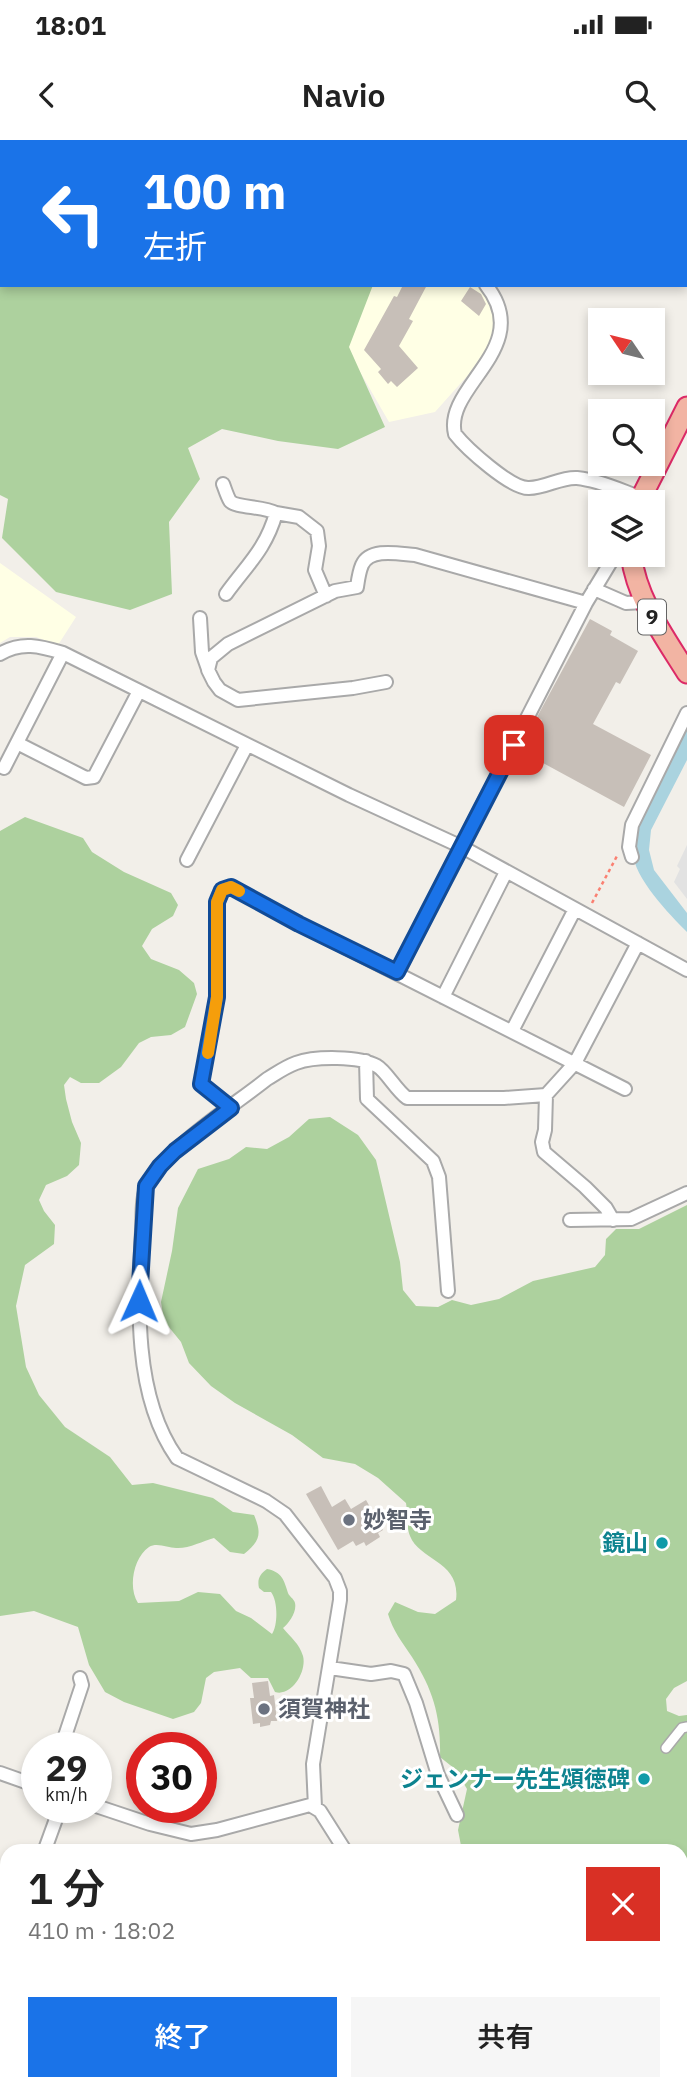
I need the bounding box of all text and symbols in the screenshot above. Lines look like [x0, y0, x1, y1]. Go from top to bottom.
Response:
text: 18:01 [35, 8, 106, 42]
text: Navio [301, 74, 386, 116]
icon: back [28, 76, 66, 114]
icon: search [621, 76, 659, 114]
text: 100 m [143, 159, 287, 222]
icon: left [28, 168, 119, 259]
text: 左折 [143, 225, 207, 267]
north arrow [588, 308, 665, 385]
map controls [588, 308, 665, 567]
button: search [588, 399, 665, 476]
button: layers [588, 490, 665, 567]
road number: 9 [638, 600, 666, 634]
pin [484, 715, 544, 775]
icon: arrive [495, 726, 533, 764]
position arrow [102, 1264, 176, 1338]
place label: 妙智寺 [363, 1504, 432, 1534]
marker: 妙智寺 [341, 1512, 357, 1528]
place label: 鏡山 [602, 1527, 648, 1557]
marker: 鏡山 [654, 1535, 670, 1551]
place label: 須賀神社 [278, 1693, 370, 1723]
marker: 須賀神社 [256, 1701, 272, 1717]
speed limit sign: 30 [126, 1732, 217, 1823]
text: 29 [45, 1745, 88, 1791]
place label: ジェンナー先生頌徳碑 [400, 1763, 630, 1793]
marker: ジェンナー先生頌徳碑 [636, 1771, 652, 1787]
text: km/h [45, 1783, 88, 1806]
text: 1 分 [28, 1861, 105, 1916]
button: close [586, 1867, 660, 1941]
text: 410 m · 18:02 [28, 1915, 175, 1945]
button: 終了 [28, 1997, 337, 2077]
button: 共有 [351, 1997, 660, 2077]

